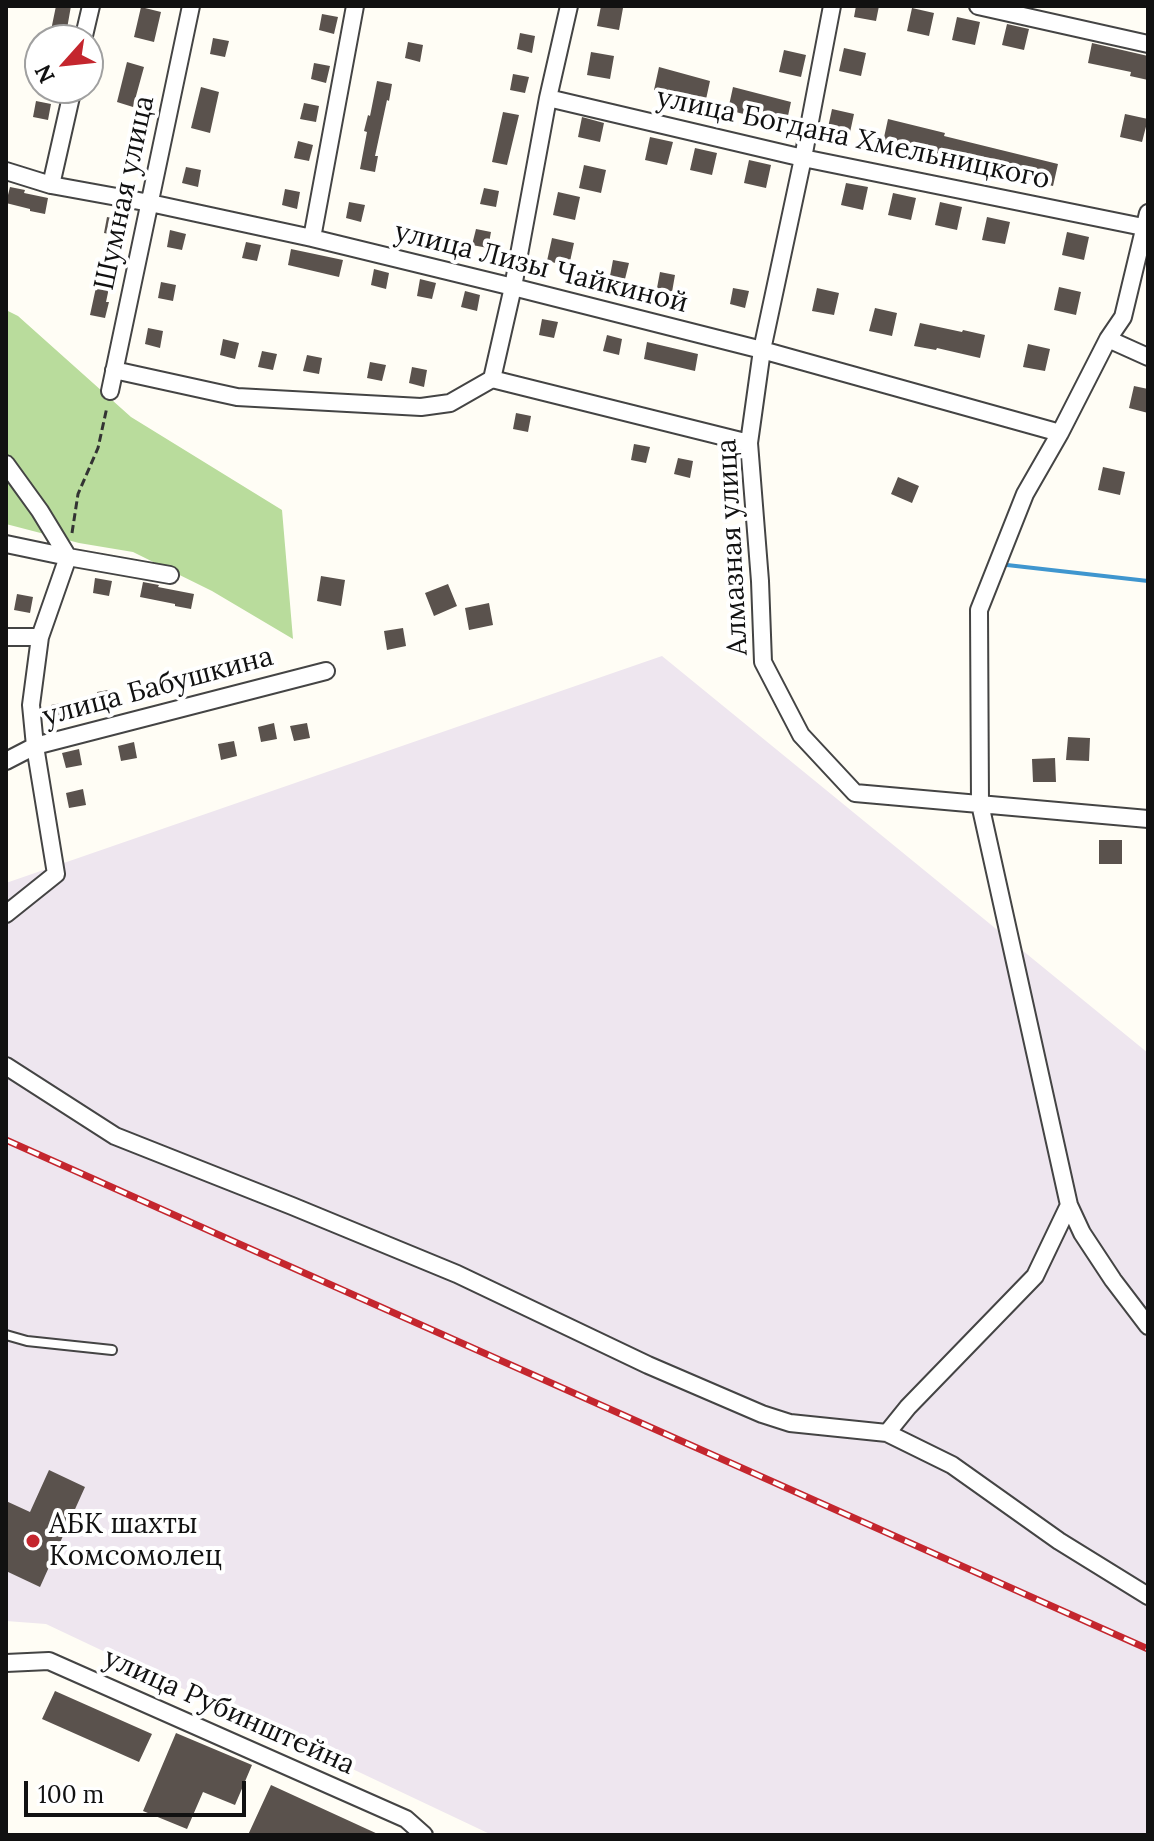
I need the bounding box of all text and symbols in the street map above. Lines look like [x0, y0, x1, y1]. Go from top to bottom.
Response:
north arrow [24, 24, 104, 104]
text: N [28, 60, 61, 88]
street label: улица Богдана Хмельницкого [653, 81, 1053, 197]
street label: Шумная улица [88, 93, 162, 293]
street label: улица Лизы Чайкиной [391, 215, 691, 321]
street label: Алмазная улица [711, 438, 755, 656]
street label: улица Бабушкина [39, 640, 277, 734]
place label: АБК шахты Комсомолец [49, 1508, 222, 1574]
marker: АБК шахты Комсомолец [24, 1532, 42, 1550]
street label: улица Рубинштейна [98, 1641, 360, 1783]
scale bar [28, 1765, 250, 1815]
text: 100 m [38, 1779, 104, 1810]

